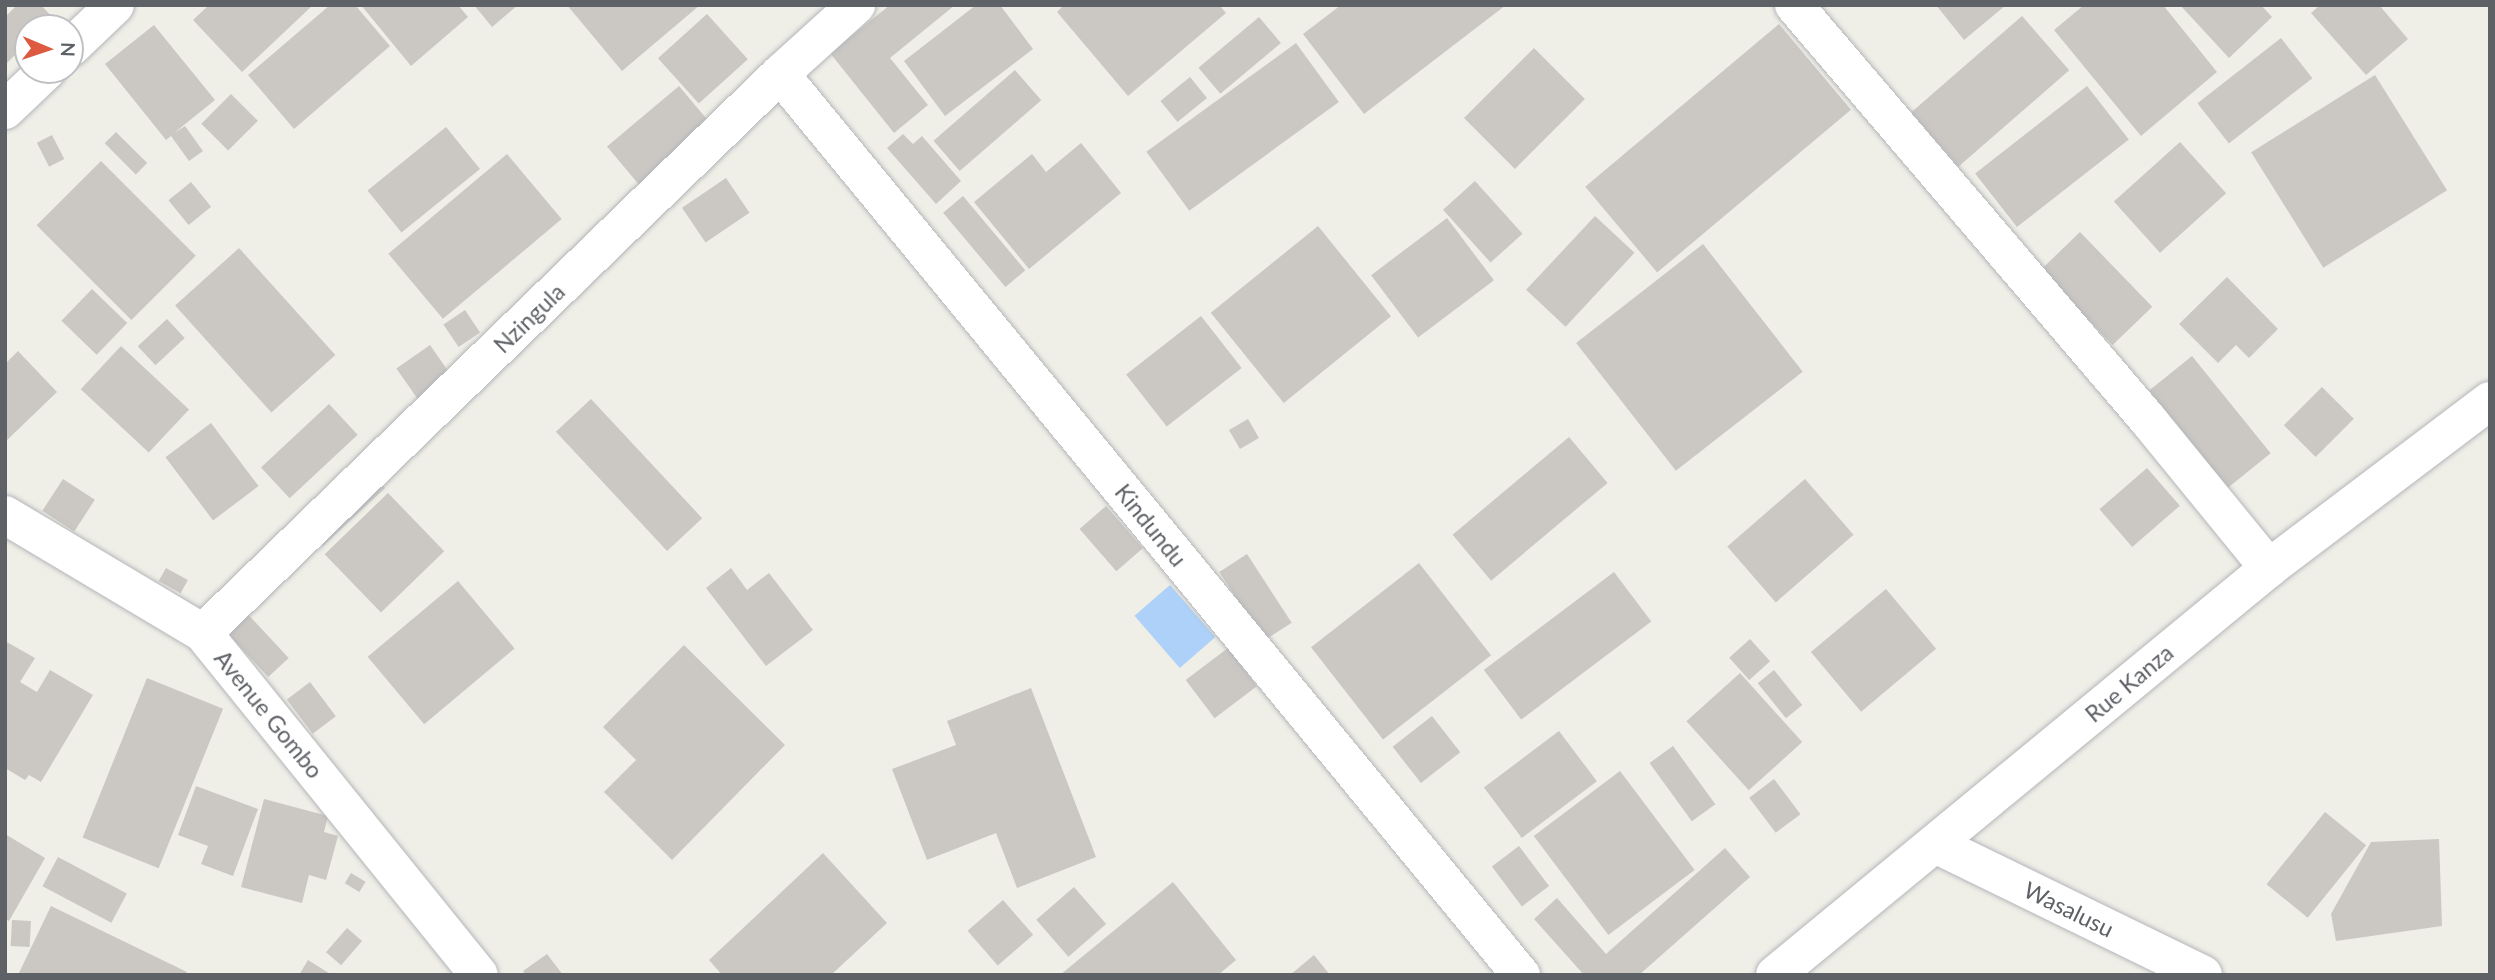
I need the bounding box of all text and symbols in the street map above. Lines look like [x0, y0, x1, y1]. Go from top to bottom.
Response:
north arrow [14, 14, 84, 84]
text: N [57, 42, 80, 57]
street label: Nzingula [488, 278, 570, 358]
street label: Kindundu [1109, 478, 1193, 572]
street label: Rue Kanza [2080, 638, 2178, 728]
street label: Avenue Gombo [209, 644, 329, 784]
street label: Wasalusu [2020, 875, 2118, 943]

